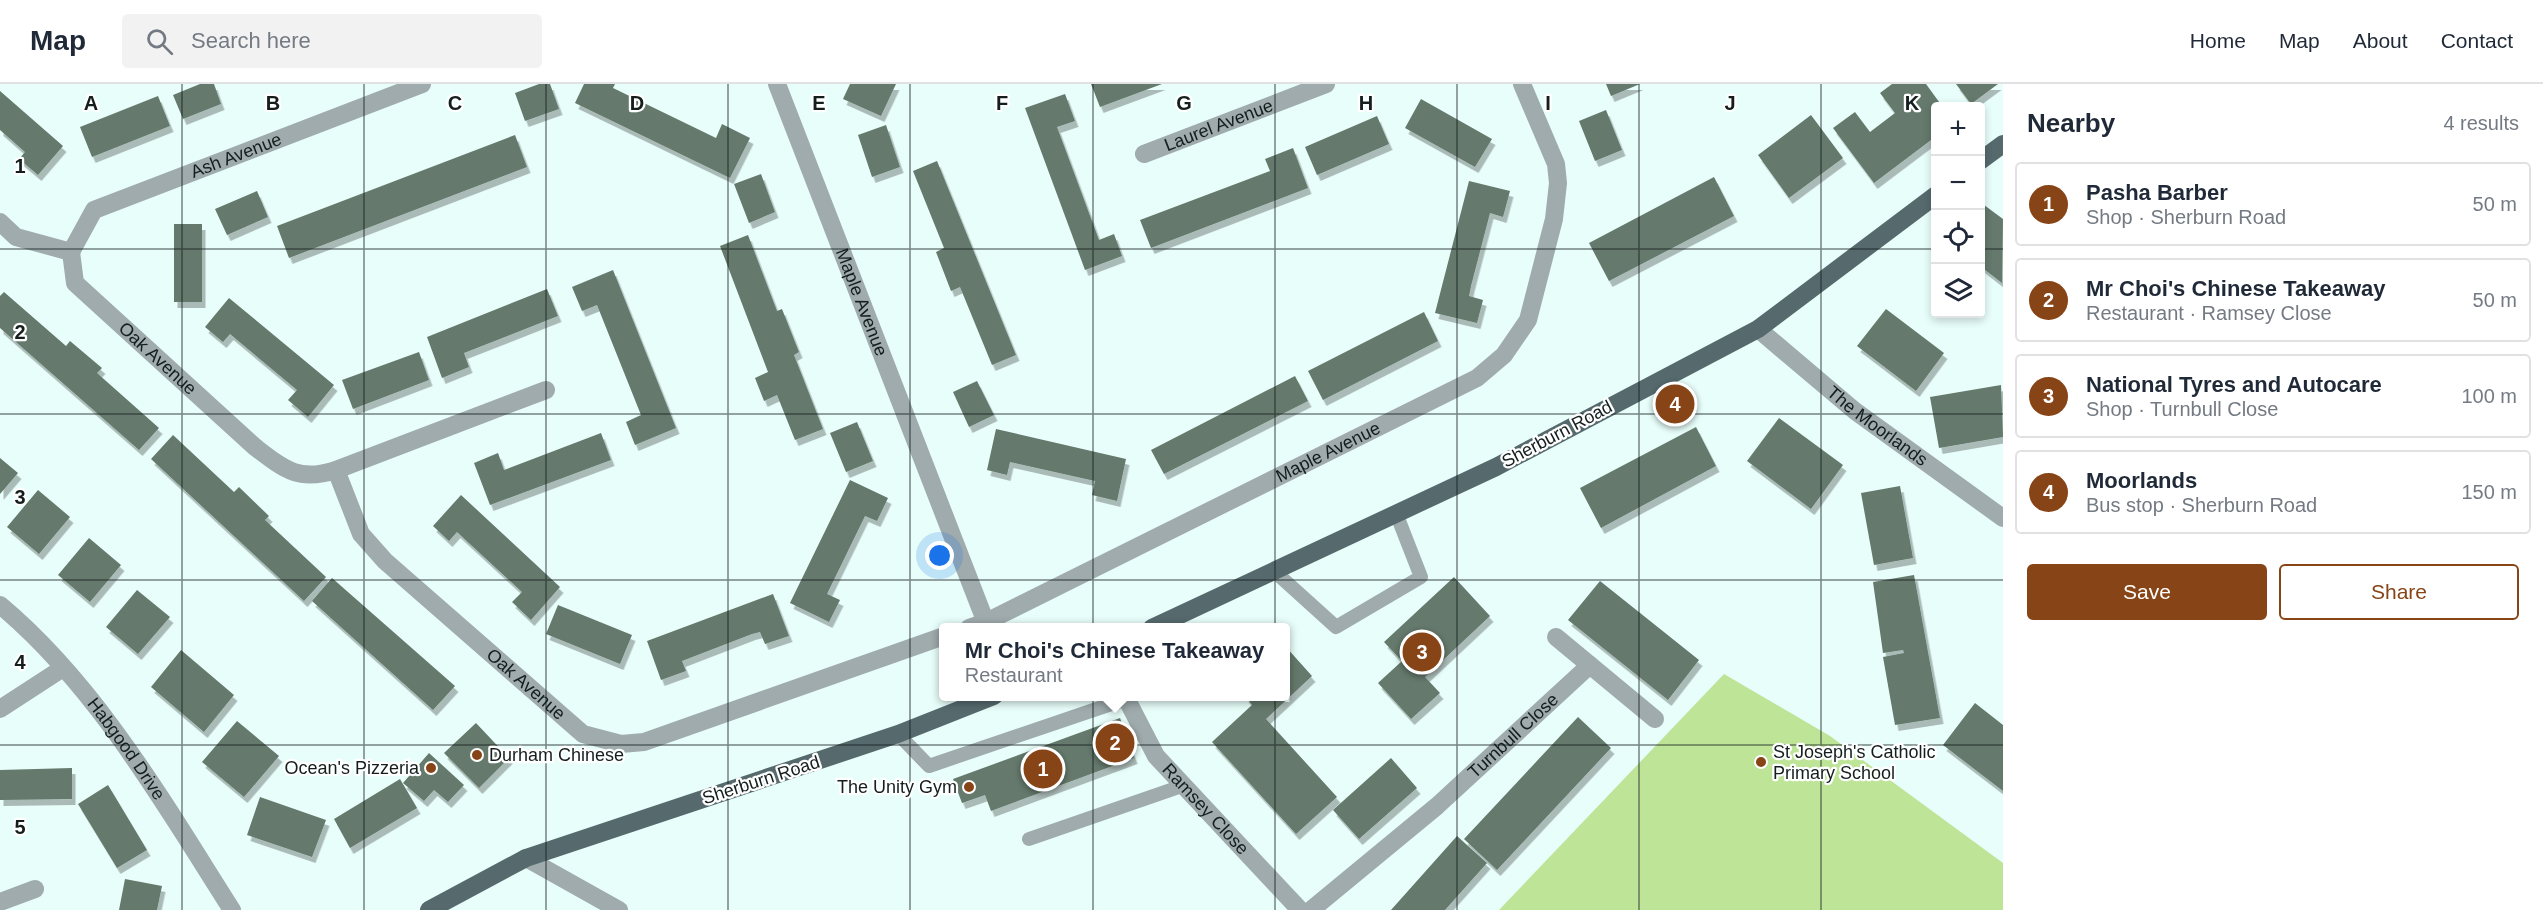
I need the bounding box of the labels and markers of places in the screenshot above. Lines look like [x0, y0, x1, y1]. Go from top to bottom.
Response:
pin: 4 [1656, 382, 1694, 426]
pin: 3 [1402, 630, 1442, 674]
pin: 2 [1096, 720, 1134, 766]
place label: St Joseph's Catholic Primary School [1773, 742, 1936, 783]
place label: Durham Chinese [489, 745, 624, 765]
pin: 1 [1024, 746, 1062, 792]
marker: Durham Chinese [470, 748, 484, 762]
marker: St Joseph's Catholic Primary School [1754, 755, 1768, 769]
place label: Ocean's Pizzeria [285, 758, 420, 778]
marker: Ocean's Pizzeria [424, 761, 438, 775]
place label: The Unity Gym [837, 777, 957, 797]
marker: The Unity Gym [962, 780, 976, 794]

